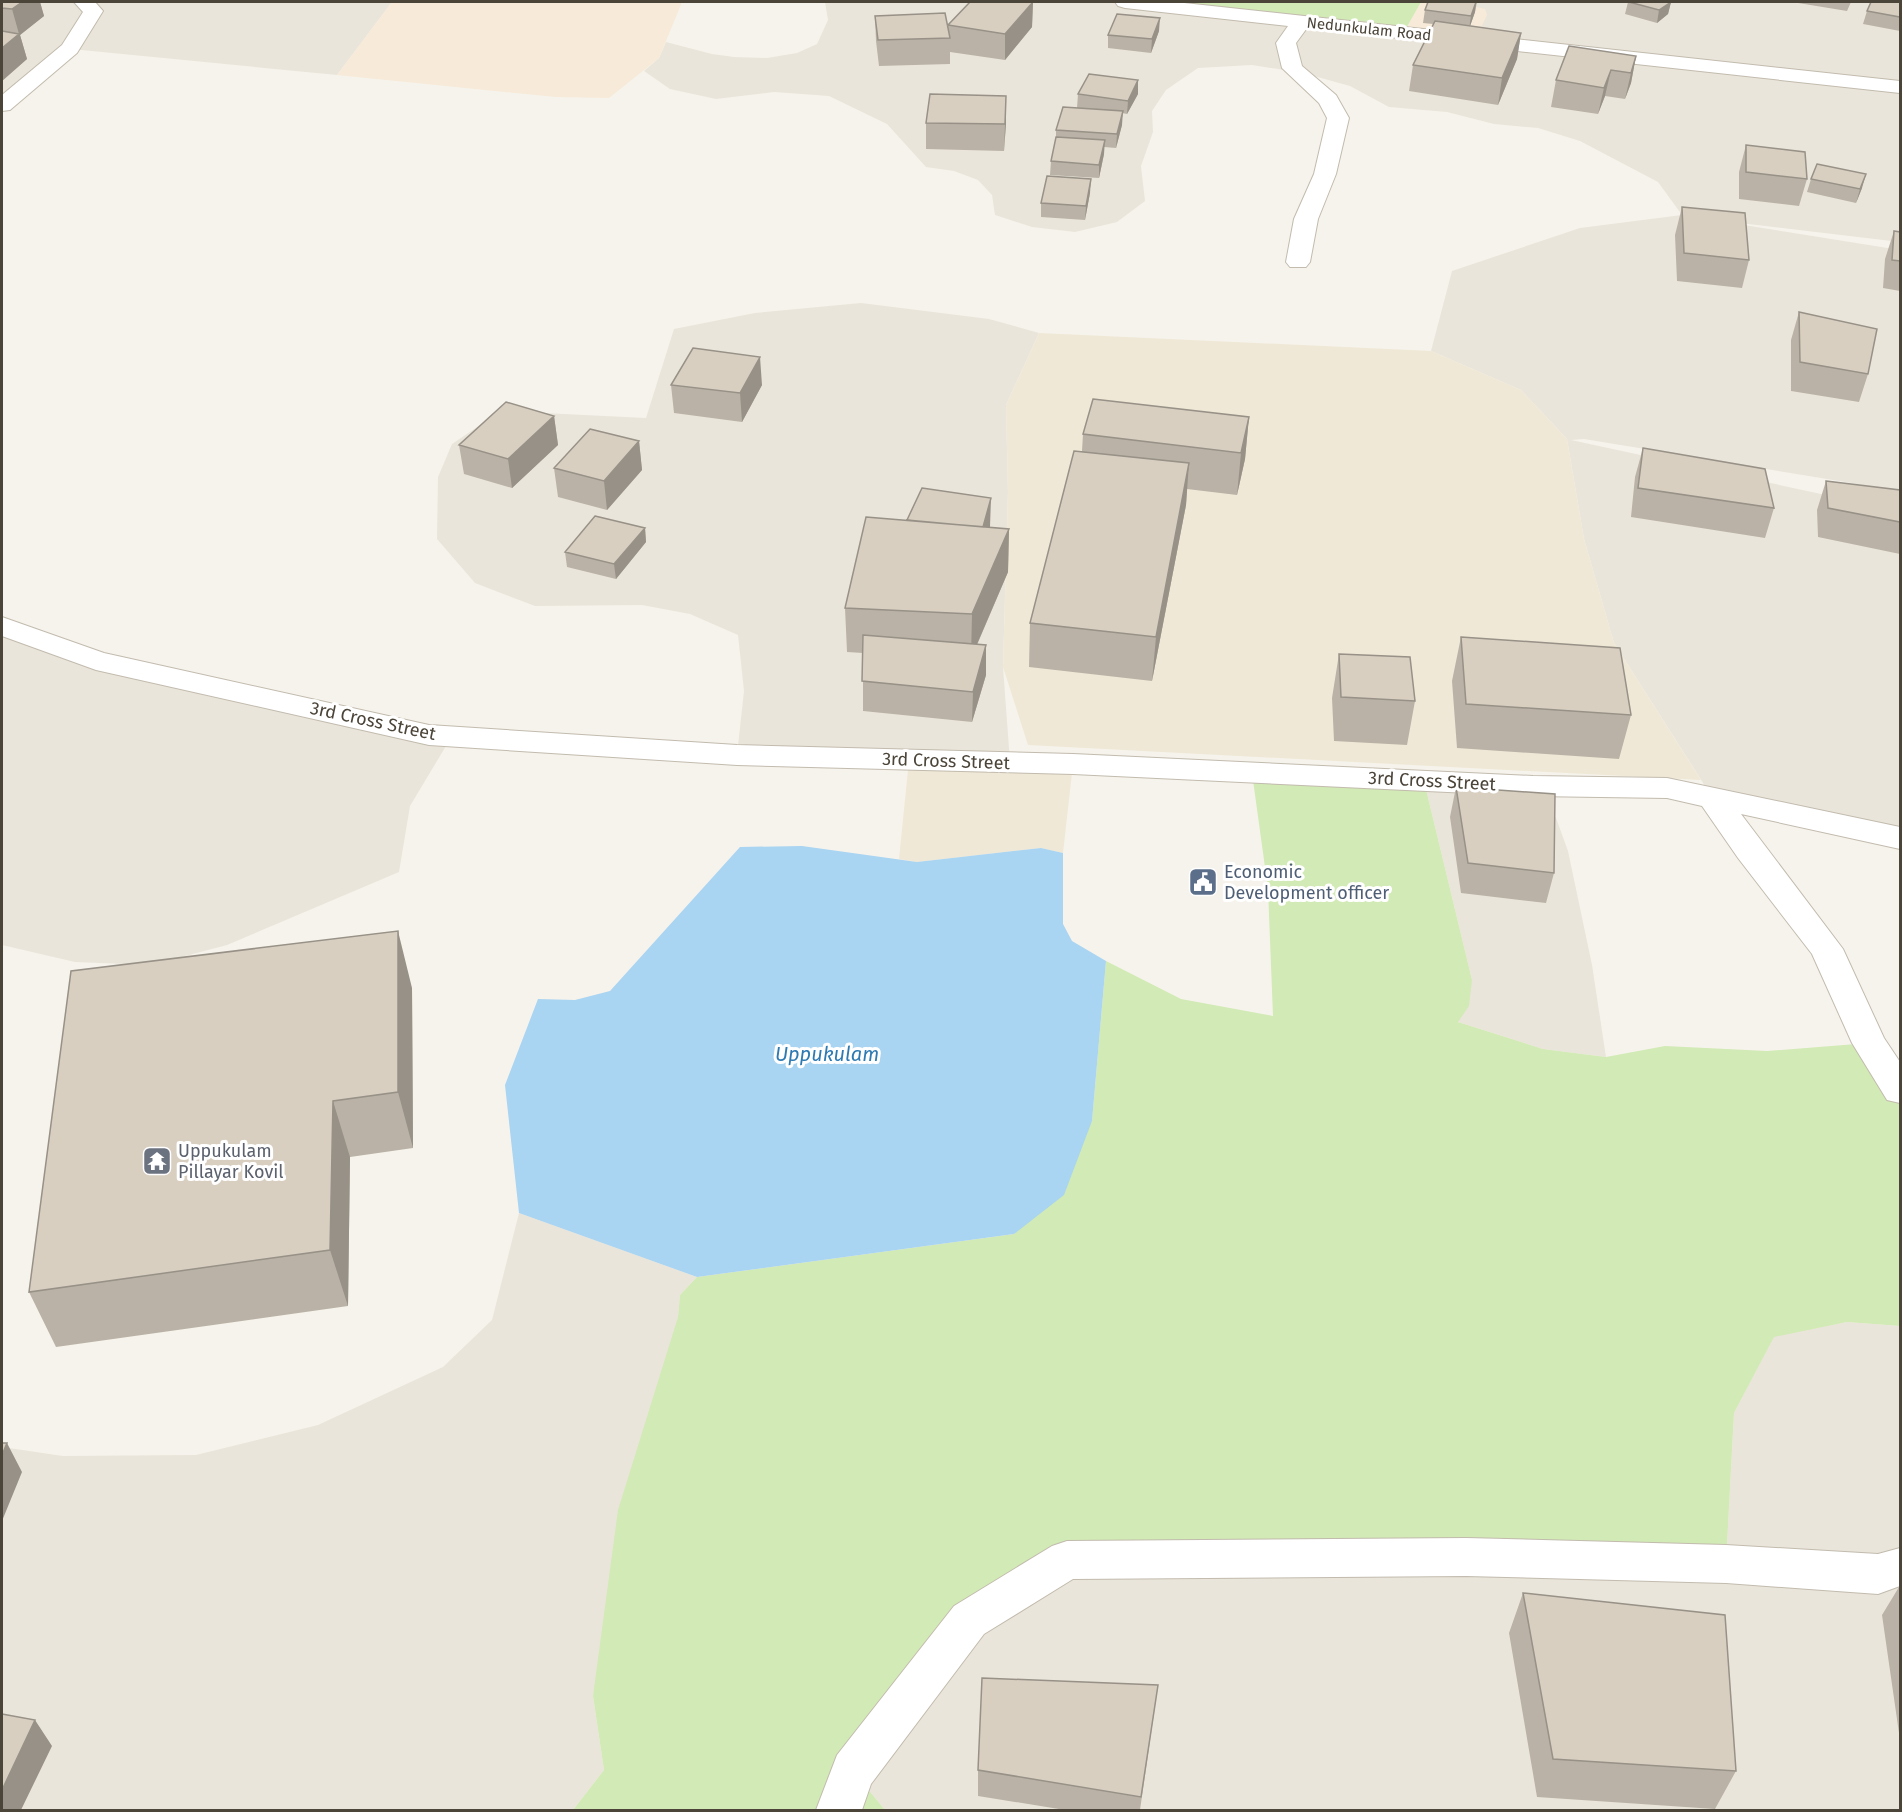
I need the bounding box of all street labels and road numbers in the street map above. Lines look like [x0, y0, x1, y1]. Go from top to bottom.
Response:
street label: Nedunkulam Road [1306, 14, 1432, 44]
street label: 3rd Cross Street [308, 697, 438, 745]
street label: 3rd Cross Street [882, 748, 1011, 774]
street label: 3rd Cross Street [1368, 767, 1497, 795]

